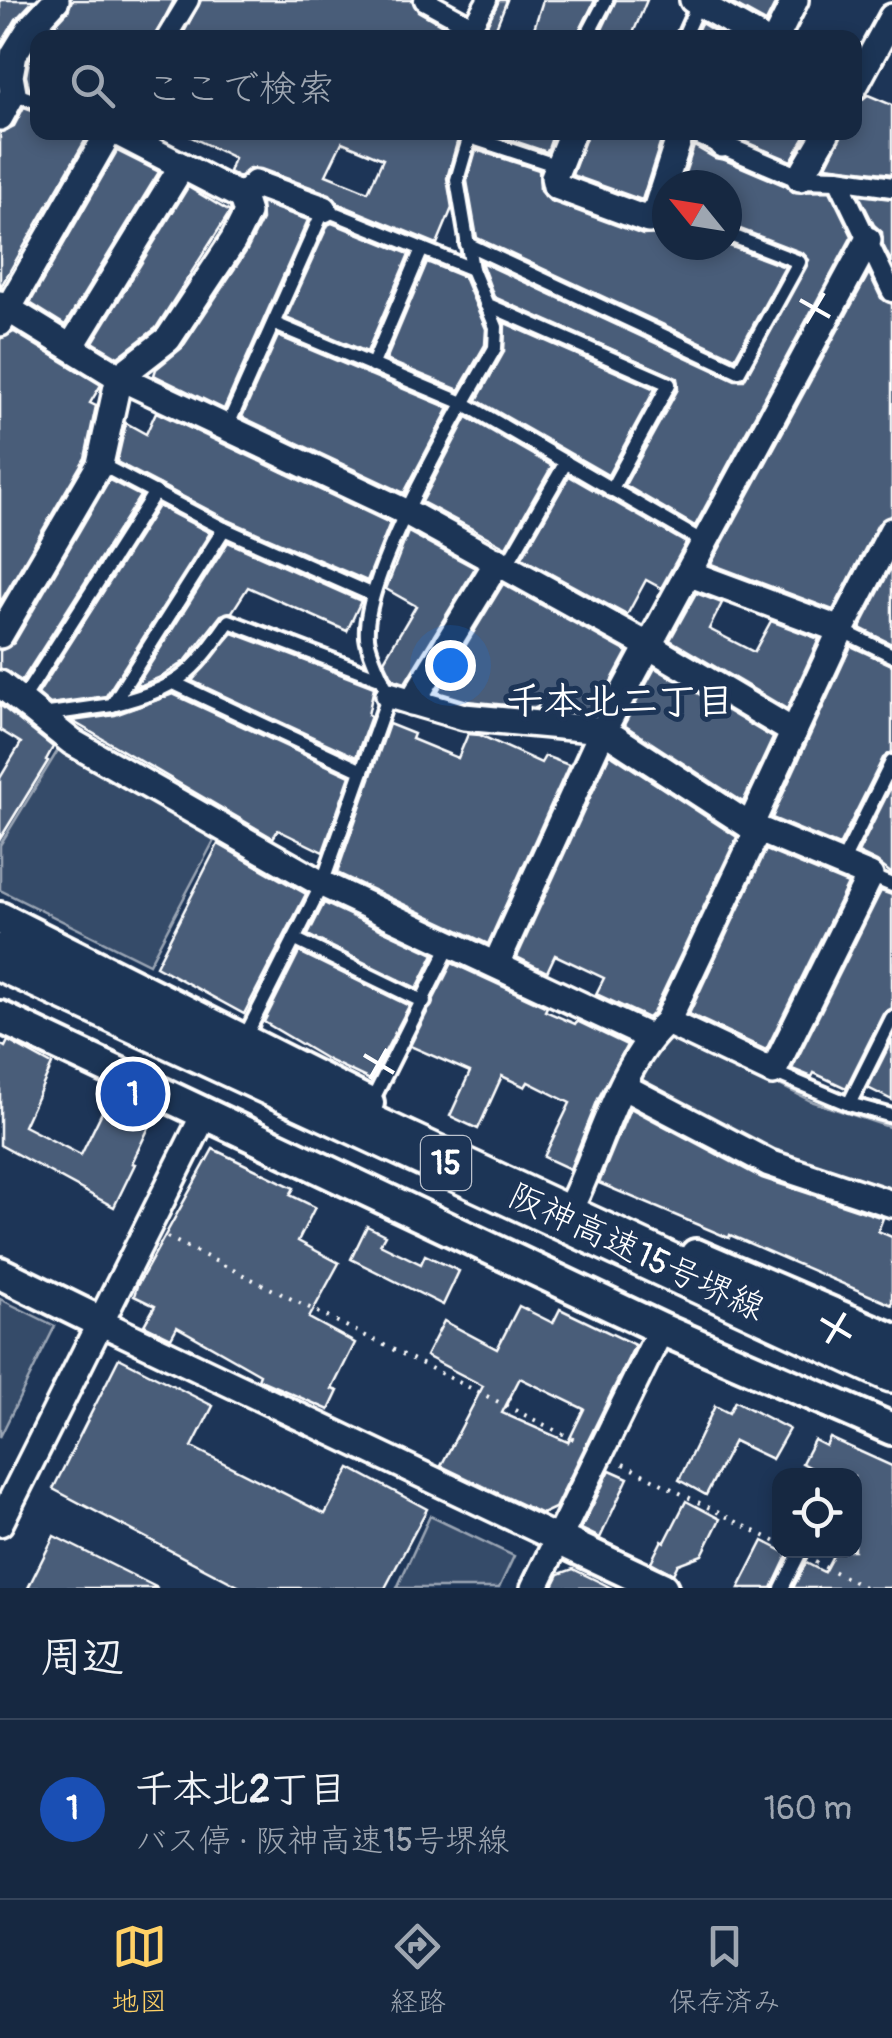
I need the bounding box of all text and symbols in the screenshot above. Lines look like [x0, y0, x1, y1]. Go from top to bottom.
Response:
search box [30, 30, 862, 140]
icon: search [65, 58, 120, 113]
text: ここで検索 [145, 65, 335, 113]
north arrow [652, 170, 742, 260]
your location [425, 640, 476, 691]
district label: 千本北二丁目 [506, 678, 734, 726]
pin: 1 [100, 1056, 166, 1132]
road number: 15 [421, 1136, 471, 1190]
street label: 阪神高速15号堺線 [501, 1173, 772, 1331]
map controls [772, 1468, 862, 1558]
button: locate [772, 1468, 862, 1558]
text: 周辺 [40, 1632, 124, 1684]
text: 千本北2丁目 [135, 1766, 346, 1814]
text: 1 [66, 1789, 79, 1829]
text: 160 m [764, 1789, 852, 1829]
text: バス停 · 阪神高速15号堺線 [135, 1821, 509, 1861]
tab: 地図 [111, 1919, 167, 2020]
tab: 経路 [390, 1919, 446, 2020]
tab: 保存済み [669, 1919, 781, 2020]

